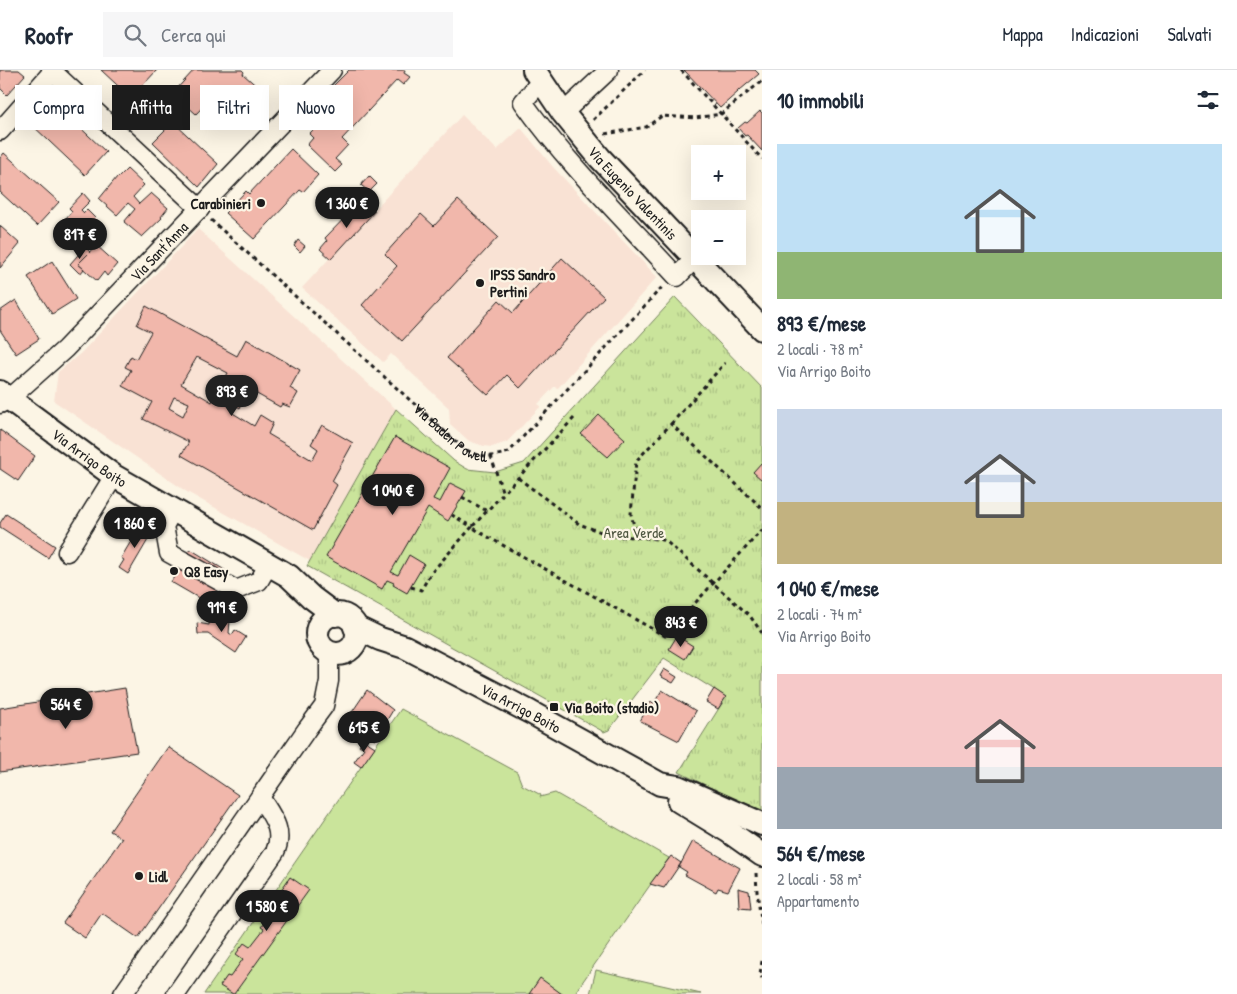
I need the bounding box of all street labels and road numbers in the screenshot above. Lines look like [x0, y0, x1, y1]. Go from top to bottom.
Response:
street label: Via Eugenio Valentinis [584, 141, 683, 244]
street label: Via Sant'Anna [125, 217, 192, 285]
street label: Via Baden Powell [409, 398, 489, 467]
street label: Via Arrigo Boito [48, 423, 131, 492]
street label: Via Arrigo Boito [477, 678, 565, 738]

